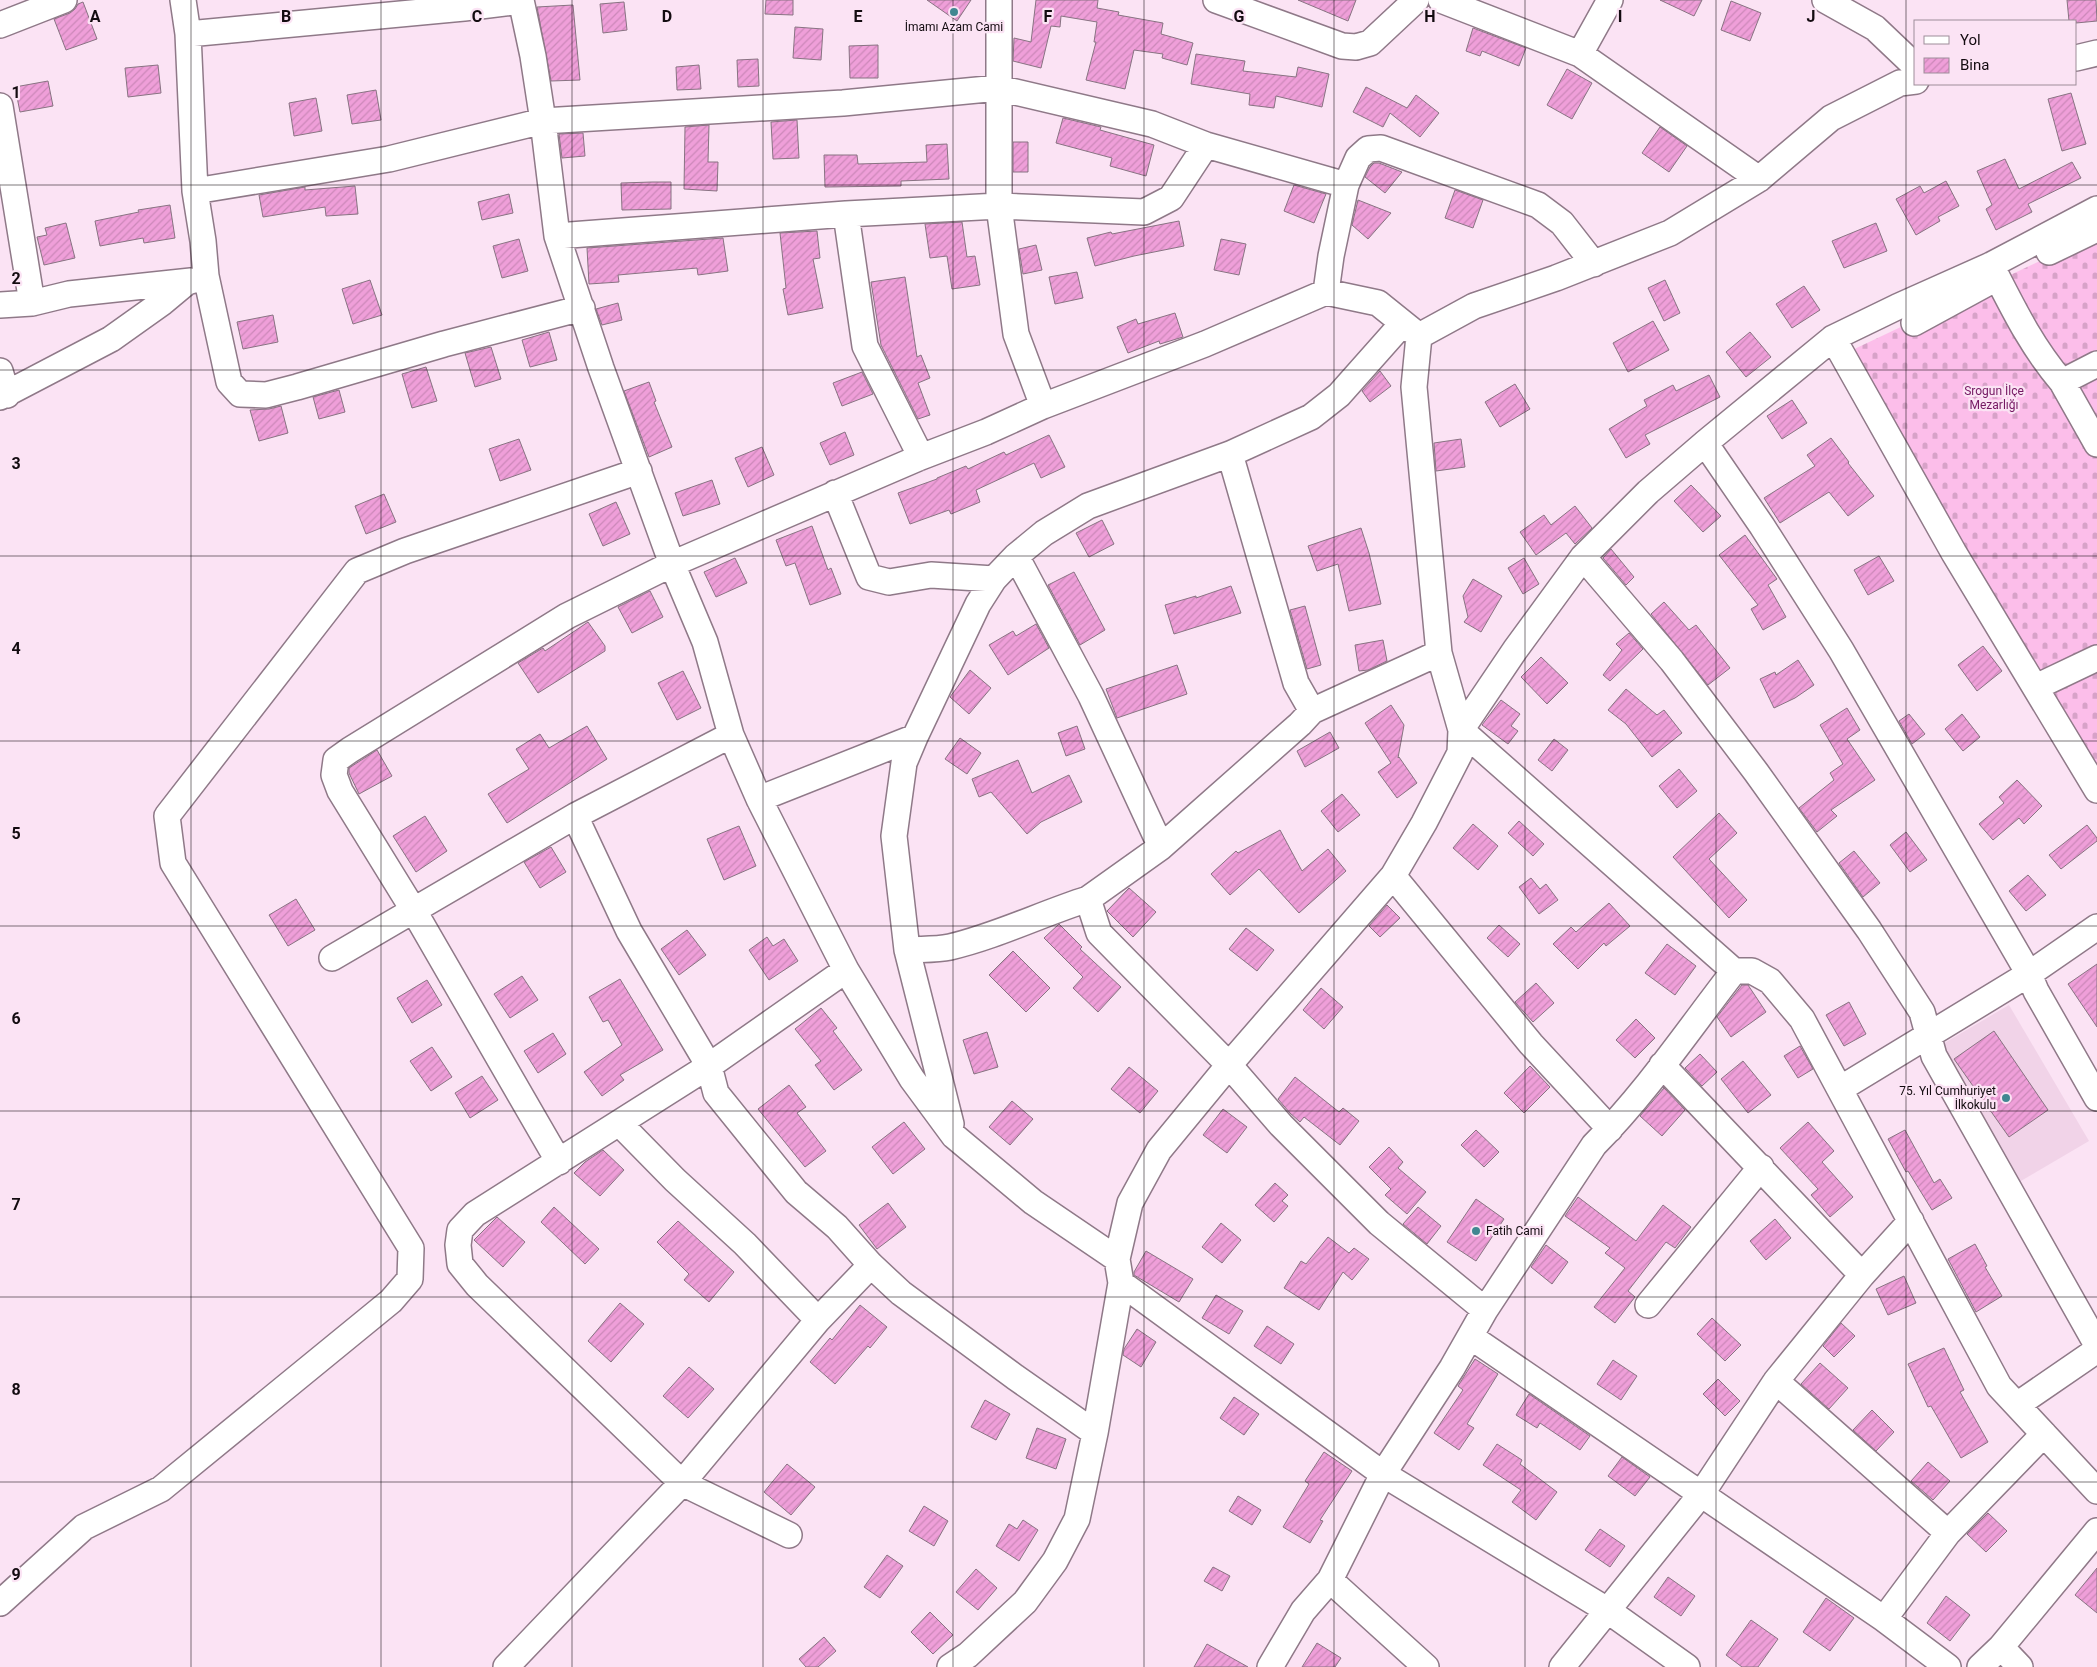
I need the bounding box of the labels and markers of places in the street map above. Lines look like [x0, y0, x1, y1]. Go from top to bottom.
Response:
marker: İmamı Azam Cami [948, 6, 960, 18]
place label: İmamı Azam Cami [905, 19, 1003, 34]
place label: 75. Yıl Cumhuriyet İlkokulu [1899, 1084, 1996, 1112]
marker: 75. Yıl Cumhuriyet İlkokulu [2000, 1092, 2012, 1104]
place label: Fatih Cami [1486, 1224, 1543, 1238]
marker: Fatih Cami [1470, 1225, 1482, 1237]

